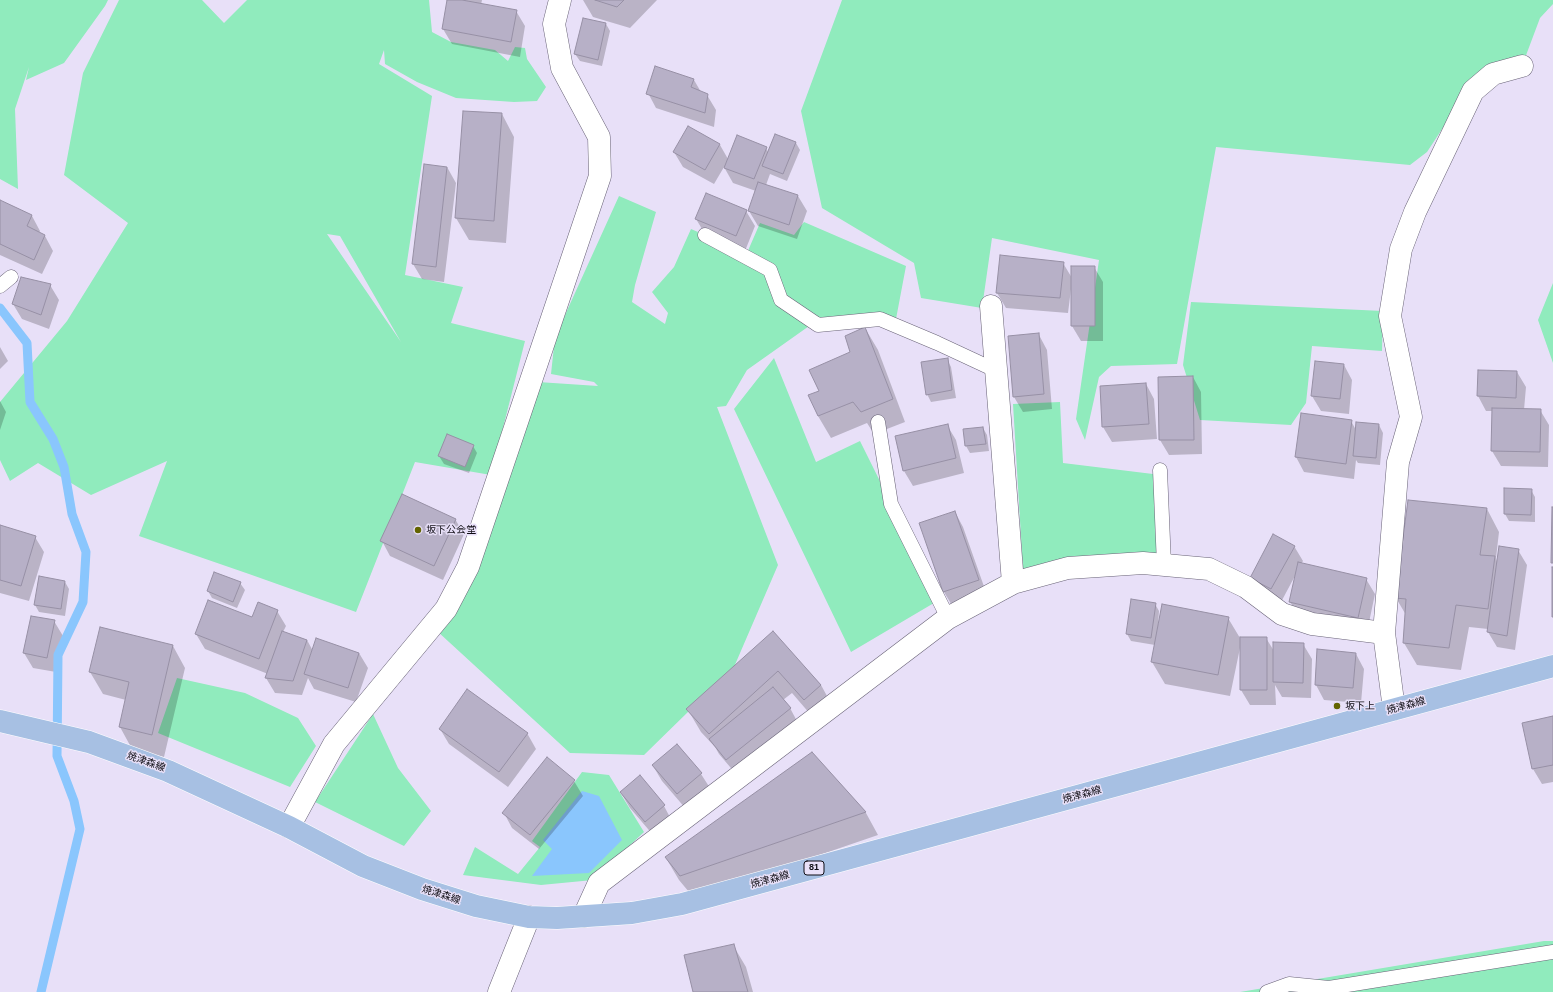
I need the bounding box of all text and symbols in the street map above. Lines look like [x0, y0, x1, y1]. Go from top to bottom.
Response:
place label: 坂下公会堂 [426, 524, 476, 536]
marker: 坂下公会堂 [413, 525, 423, 535]
street label: 焼津森線 [1385, 695, 1427, 717]
place label: 坂下上 [1345, 700, 1375, 712]
marker: 坂下上 [1332, 701, 1342, 711]
street label: 焼津森線 [125, 750, 167, 774]
street label: 焼津森線 [1061, 784, 1103, 806]
road number: 81 [804, 861, 824, 875]
street label: 焼津森線 [749, 869, 791, 891]
street label: 焼津森線 [420, 883, 462, 907]

